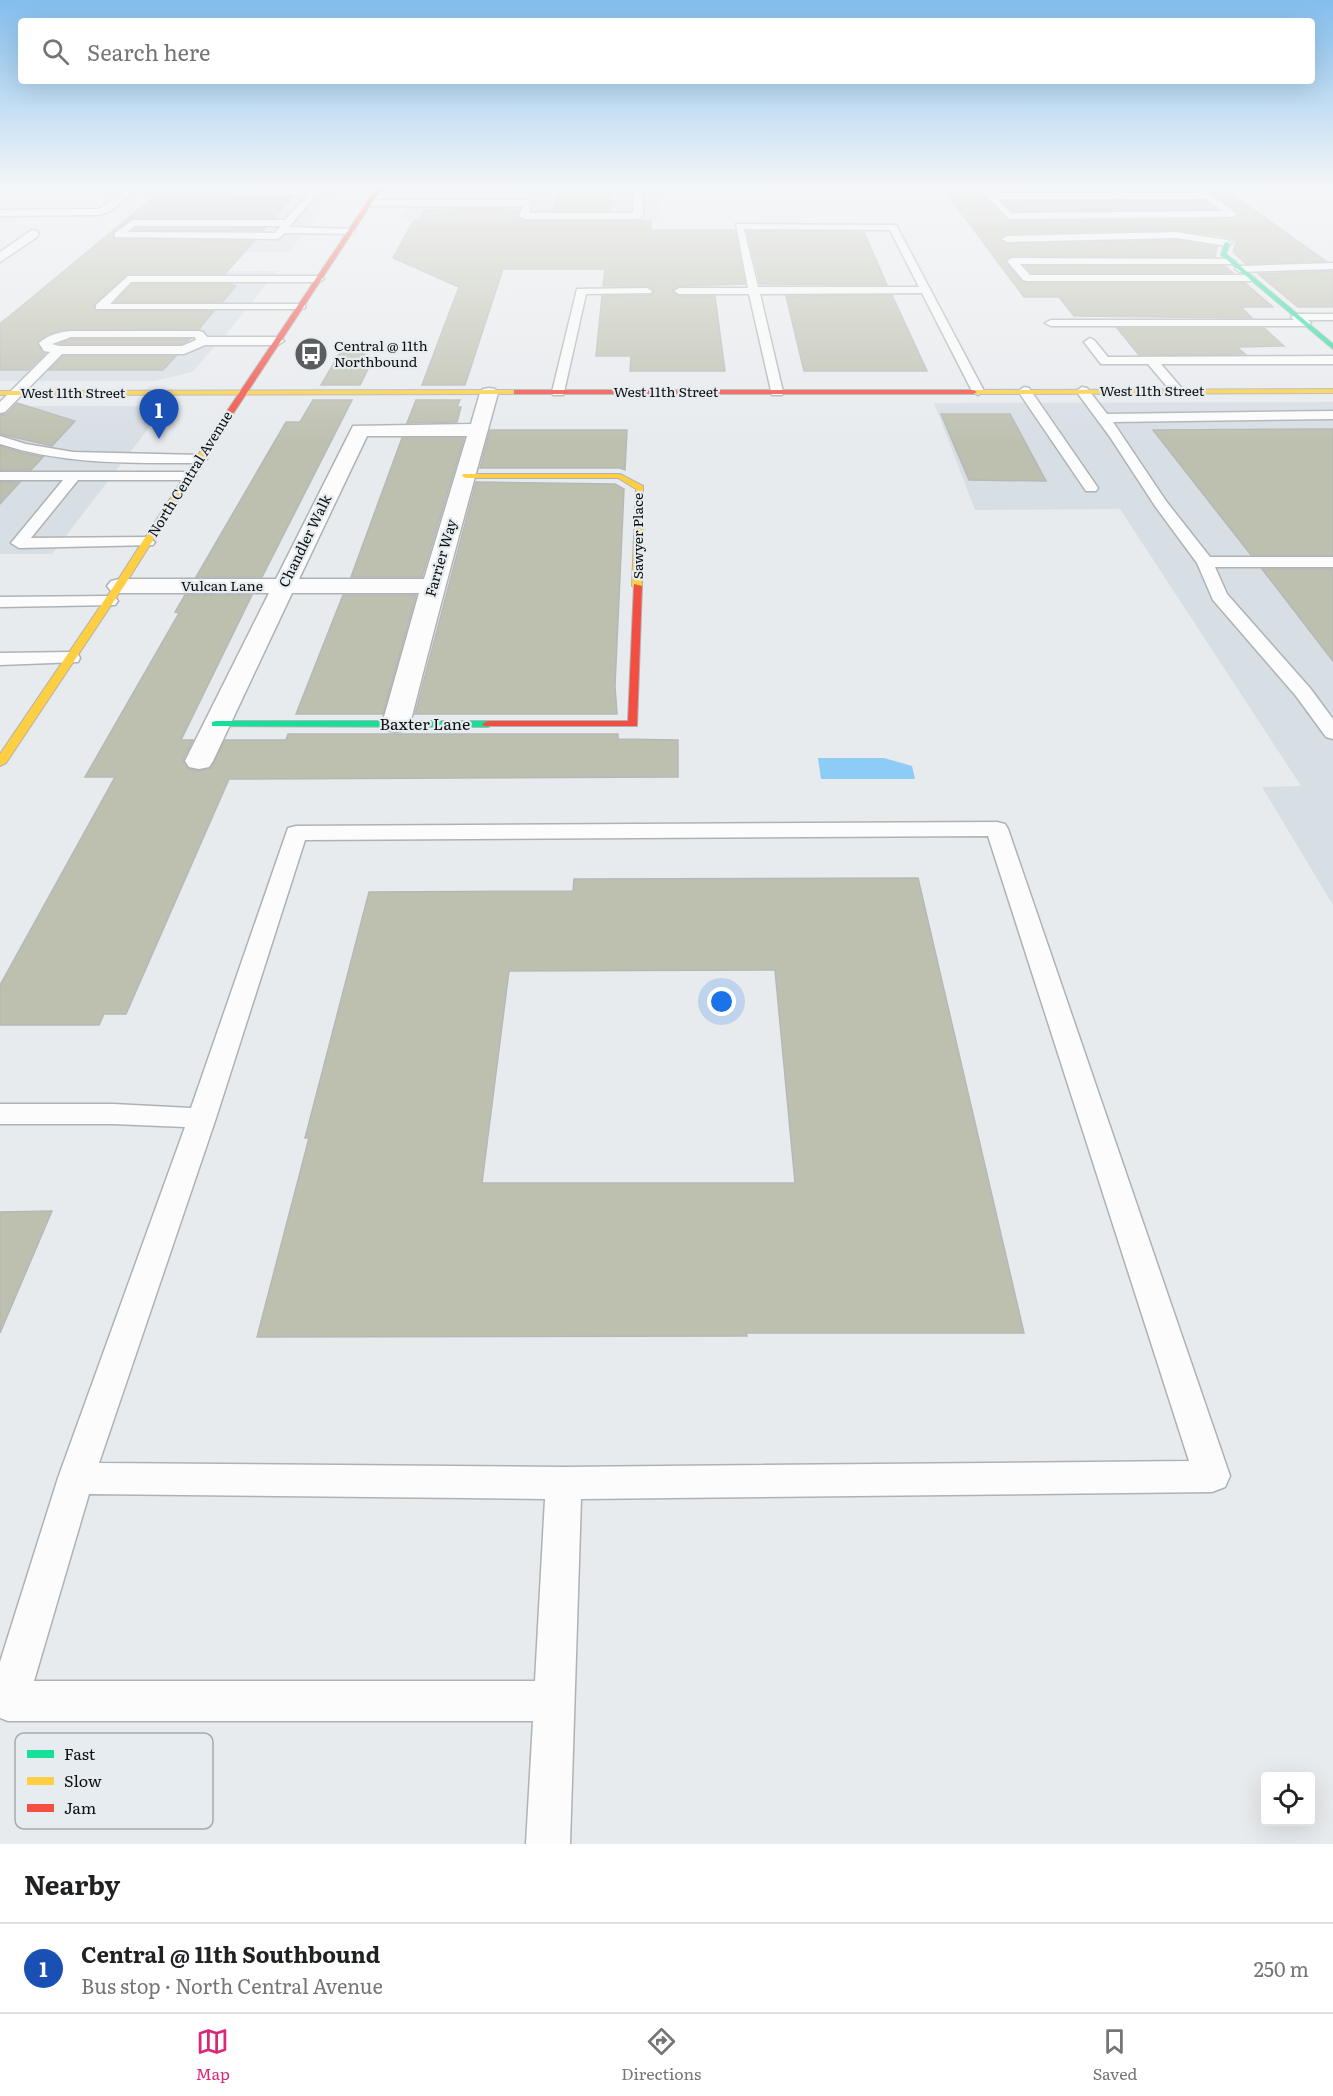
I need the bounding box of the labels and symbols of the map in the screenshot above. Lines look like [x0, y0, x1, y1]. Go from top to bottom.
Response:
place label: Central @ 11th Northbound [334, 335, 428, 371]
bus stop icon: Central @ 11th Northbound [293, 336, 329, 372]
street label: West 11th Street [1100, 380, 1205, 400]
street label: West 11th Street [614, 381, 719, 401]
street label: West 11th Street [21, 382, 126, 402]
pin: 1 [140, 390, 178, 439]
street label: North Central Avenue [142, 407, 236, 540]
street label: Chandler Walk [273, 490, 335, 590]
street label: Sawyer Place [627, 493, 647, 579]
street label: Farrier Way [419, 516, 461, 599]
street label: Vulcan Lane [181, 575, 263, 595]
street label: Baxter Lane [380, 711, 470, 735]
your location [707, 987, 736, 1016]
legend [15, 1733, 213, 1829]
text: Fast [64, 1741, 96, 1765]
text: Slow [64, 1768, 102, 1792]
text: Jam [64, 1795, 97, 1819]

